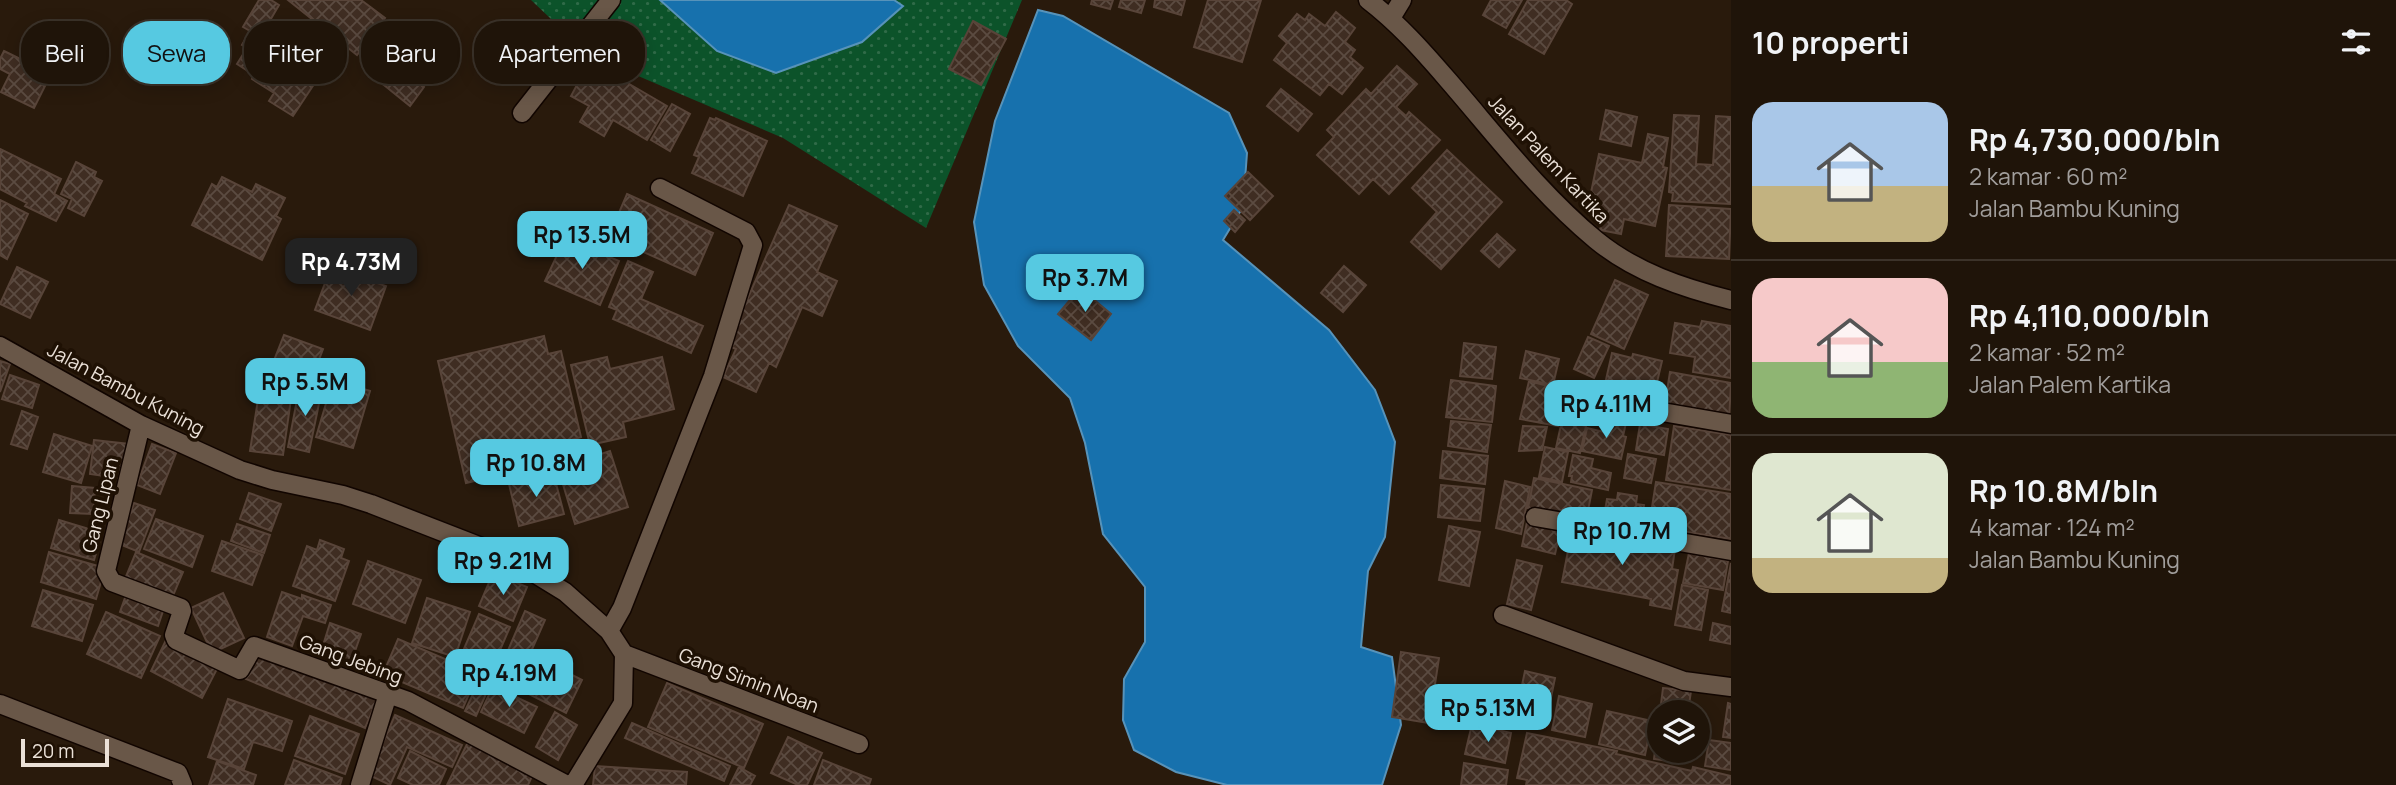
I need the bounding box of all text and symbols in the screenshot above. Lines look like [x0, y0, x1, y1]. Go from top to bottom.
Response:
chip: Beli [21, 21, 109, 84]
chip: Sewa [123, 21, 230, 84]
chip: Filter [244, 21, 347, 84]
chip: Baru [361, 21, 460, 84]
chip: Apartemen [474, 21, 645, 84]
text: 10 properti [1752, 22, 1910, 63]
icon: filters [2337, 23, 2375, 61]
street label: Jalan Palem Kartika [1483, 89, 1615, 229]
text: Rp 4,730,000/bln [1969, 119, 2220, 160]
icon: home [1808, 130, 1892, 214]
text: 2 kamar · 60 m² [1969, 160, 2127, 192]
text: Jalan Bambu Kuning [1969, 192, 2180, 224]
pin: Rp 13.5M [510, 212, 654, 271]
text: Rp 13.5M [533, 218, 631, 250]
pin: Rp 4.73M [279, 238, 423, 298]
text: Rp 4.73M [301, 245, 401, 277]
pin: Rp 3.7M [1020, 254, 1150, 314]
text: Rp 3.7M [1042, 261, 1128, 293]
text: Rp 4,110,000/bln [1969, 295, 2209, 336]
icon: home [1808, 306, 1892, 390]
text: 2 kamar · 52 m² [1969, 336, 2125, 368]
street label: Jalan Bambu Kuning [43, 337, 209, 441]
pin: Rp 5.5M [240, 358, 370, 418]
text: Rp 5.5M [261, 365, 349, 397]
text: Jalan Palem Kartika [1969, 368, 2171, 400]
pin: Rp 4.11M [1534, 380, 1678, 440]
text: Rp 4.11M [1560, 387, 1652, 419]
pin: Rp 10.8M [464, 440, 608, 499]
text: Rp 10.8M [486, 446, 586, 478]
street label: Gang Lipan [76, 455, 124, 555]
text: Rp 10.8M/bln [1969, 470, 2158, 511]
icon: home [1808, 481, 1892, 565]
pin: Rp 10.7M [1550, 508, 1694, 567]
text: 4 kamar · 124 m² [1969, 511, 2135, 543]
text: Rp 10.7M [1573, 514, 1671, 546]
pin: Rp 9.21M [431, 538, 575, 597]
text: Jalan Bambu Kuning [1969, 543, 2180, 575]
text: Rp 9.21M [454, 544, 552, 576]
street label: Gang Jebing [296, 628, 406, 690]
street label: Gang Simin Noan [675, 641, 823, 719]
pin: Rp 4.19M [437, 650, 581, 709]
text: Rp 4.19M [461, 656, 557, 688]
pin: Rp 5.13M [1416, 684, 1560, 744]
text: Rp 5.13M [1441, 691, 1535, 723]
map controls [1647, 700, 1710, 763]
button: layers [1647, 700, 1710, 763]
scale bar [21, 736, 108, 768]
text: 20 m [32, 738, 74, 764]

